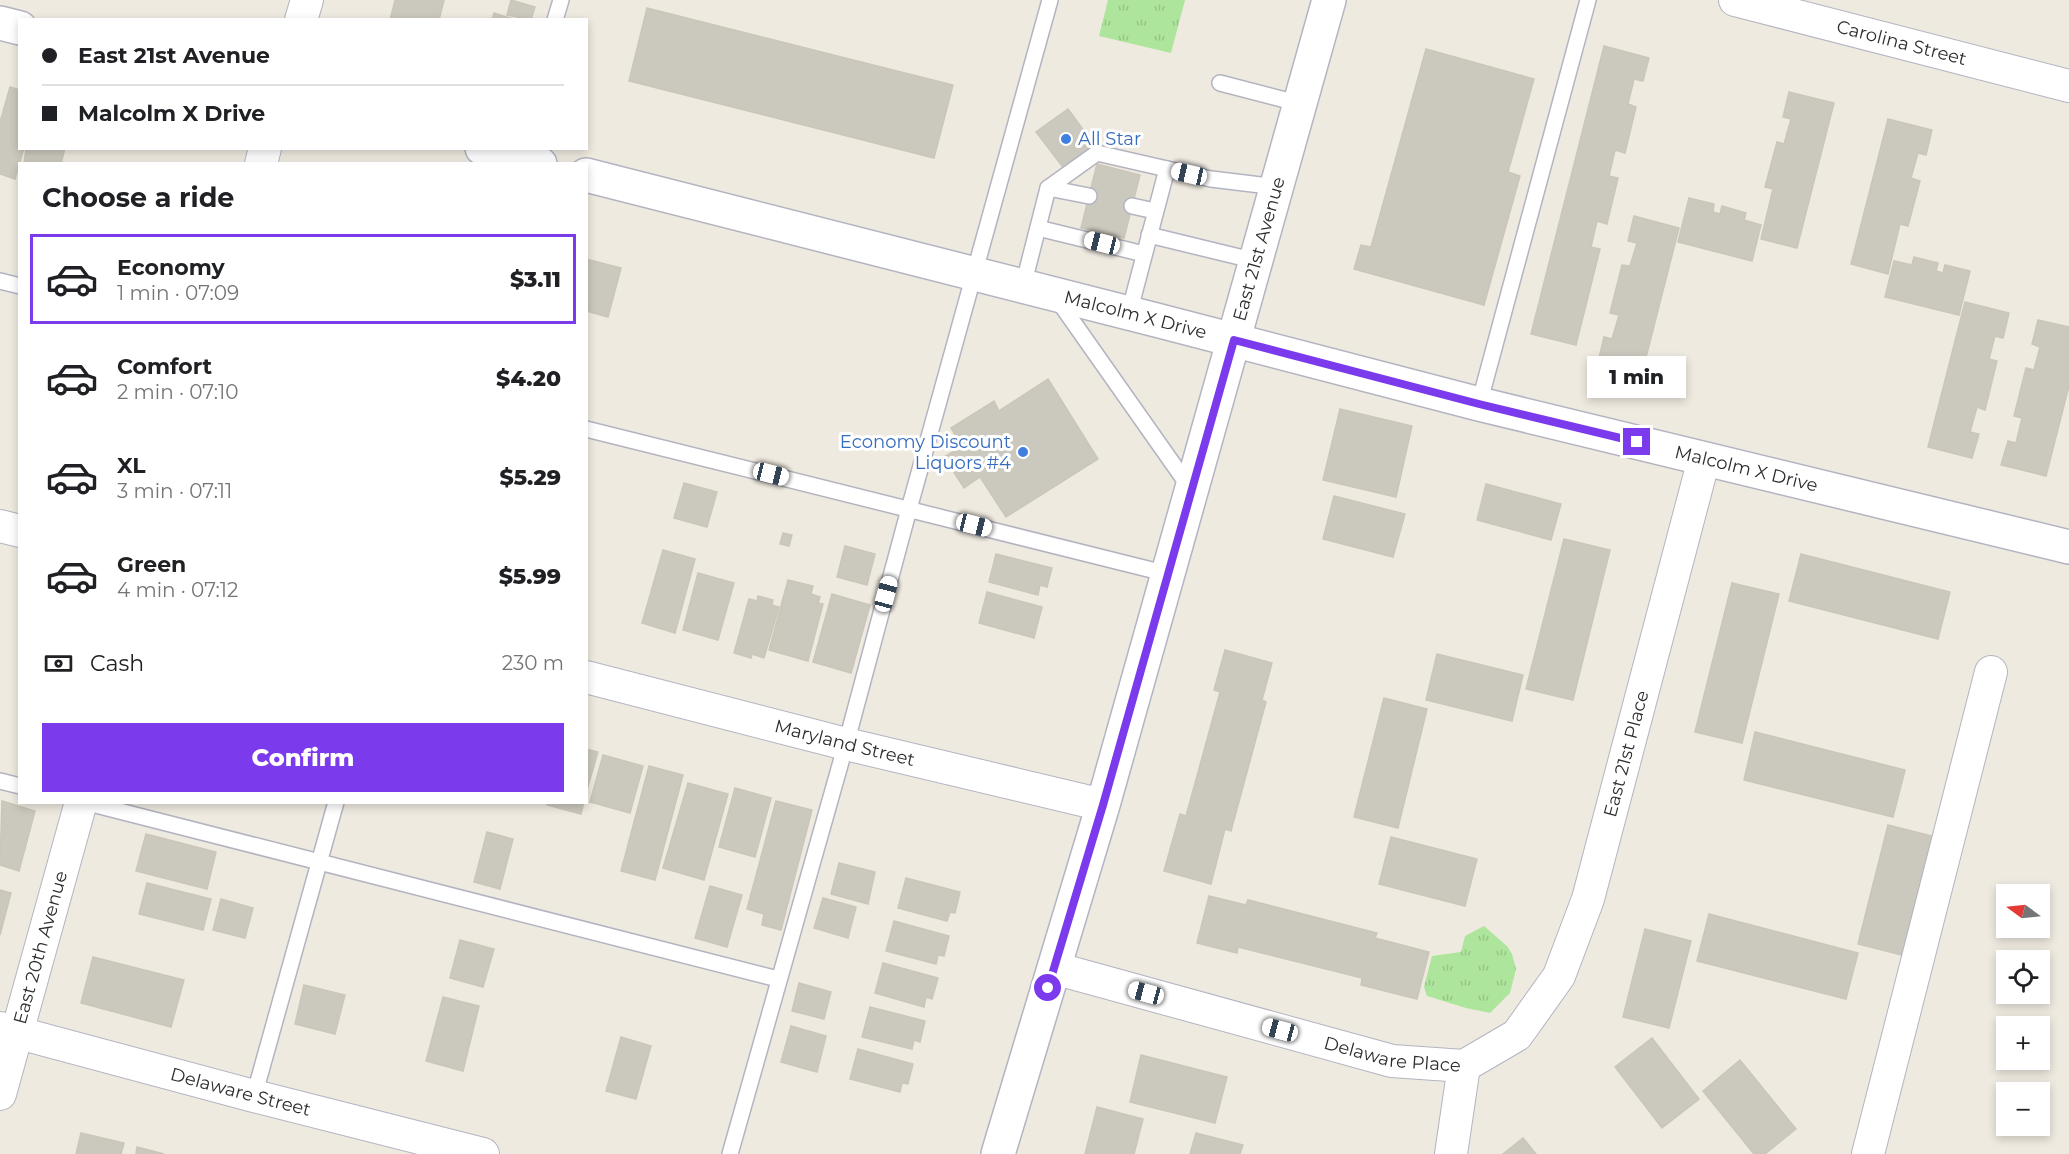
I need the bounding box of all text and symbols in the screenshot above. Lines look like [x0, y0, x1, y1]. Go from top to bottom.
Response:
street label: Carolina Street [1834, 16, 1969, 70]
text: East 21st Avenue [78, 42, 270, 69]
text: Malcolm X Drive [78, 100, 265, 127]
place label: All Star [1078, 128, 1141, 150]
marker: All Star [1059, 132, 1073, 146]
car [1169, 161, 1209, 187]
street label: East 21st Avenue [1228, 174, 1290, 324]
text: Choose a ride [42, 181, 234, 214]
car [1082, 230, 1122, 256]
icon: car [45, 252, 99, 306]
text: Economy [117, 254, 225, 281]
text: $3.11 [510, 266, 561, 293]
text: 1 min · 07:09 [117, 281, 239, 305]
street label: Malcolm X Drive [1062, 286, 1209, 344]
icon: car [45, 351, 99, 405]
text: Comfort [117, 353, 212, 380]
callout: 1 min [1588, 355, 1686, 397]
text: $4.20 [496, 365, 561, 392]
text: 1 min [1609, 365, 1664, 389]
text: 2 min · 07:10 [117, 380, 238, 404]
route end [1623, 428, 1650, 455]
place label: Economy Discount Liquors #4 [840, 431, 1011, 474]
street label: Malcolm X Drive [1673, 441, 1820, 497]
marker: Economy Discount Liquors #4 [1016, 445, 1030, 459]
icon: car [45, 450, 99, 504]
text: XL [117, 452, 146, 479]
car [751, 461, 791, 487]
text: $5.29 [500, 464, 561, 491]
text: 3 min · 07:11 [117, 479, 232, 503]
car [954, 512, 994, 538]
icon: car [45, 549, 99, 603]
text: Green [117, 551, 186, 578]
text: $5.99 [499, 563, 561, 590]
car [873, 574, 899, 614]
text: 4 min · 07:12 [117, 578, 238, 602]
icon: cash [42, 647, 75, 680]
text: Cash [90, 650, 144, 677]
text: 230 m [502, 651, 564, 675]
street label: East 21st Place [1599, 688, 1654, 820]
street label: Maryland Street [772, 715, 917, 771]
button: Confirm [42, 723, 564, 792]
street label: East 20th Avenue [9, 868, 72, 1027]
north arrow [1996, 884, 2050, 938]
map controls [1996, 884, 2050, 1136]
button: locate [1996, 950, 2050, 1004]
route start [1034, 974, 1061, 1001]
car [1126, 980, 1166, 1006]
button: + [1996, 1016, 2050, 1070]
car [1260, 1017, 1300, 1043]
street label: Delaware Place [1322, 1032, 1462, 1077]
street label: Delaware Street [168, 1063, 313, 1121]
button: − [1996, 1082, 2050, 1136]

